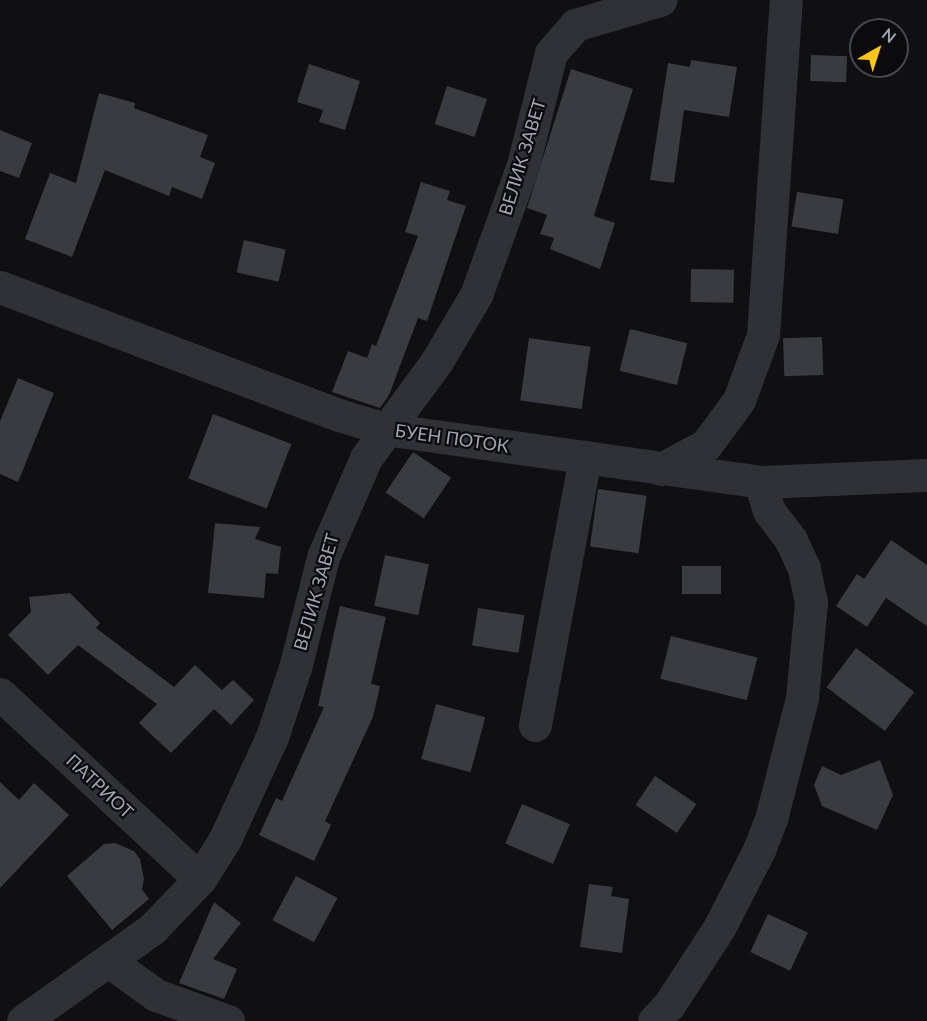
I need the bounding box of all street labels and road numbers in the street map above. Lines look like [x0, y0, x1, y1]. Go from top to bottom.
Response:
street label: ВЕЛИК ЗАВЕТ [494, 96, 550, 218]
street label: БУЕН ПОТОК [394, 419, 510, 457]
street label: ВЕЛИК ЗАВЕТ [289, 531, 343, 653]
street label: ПАТРИОТ [62, 750, 138, 822]

